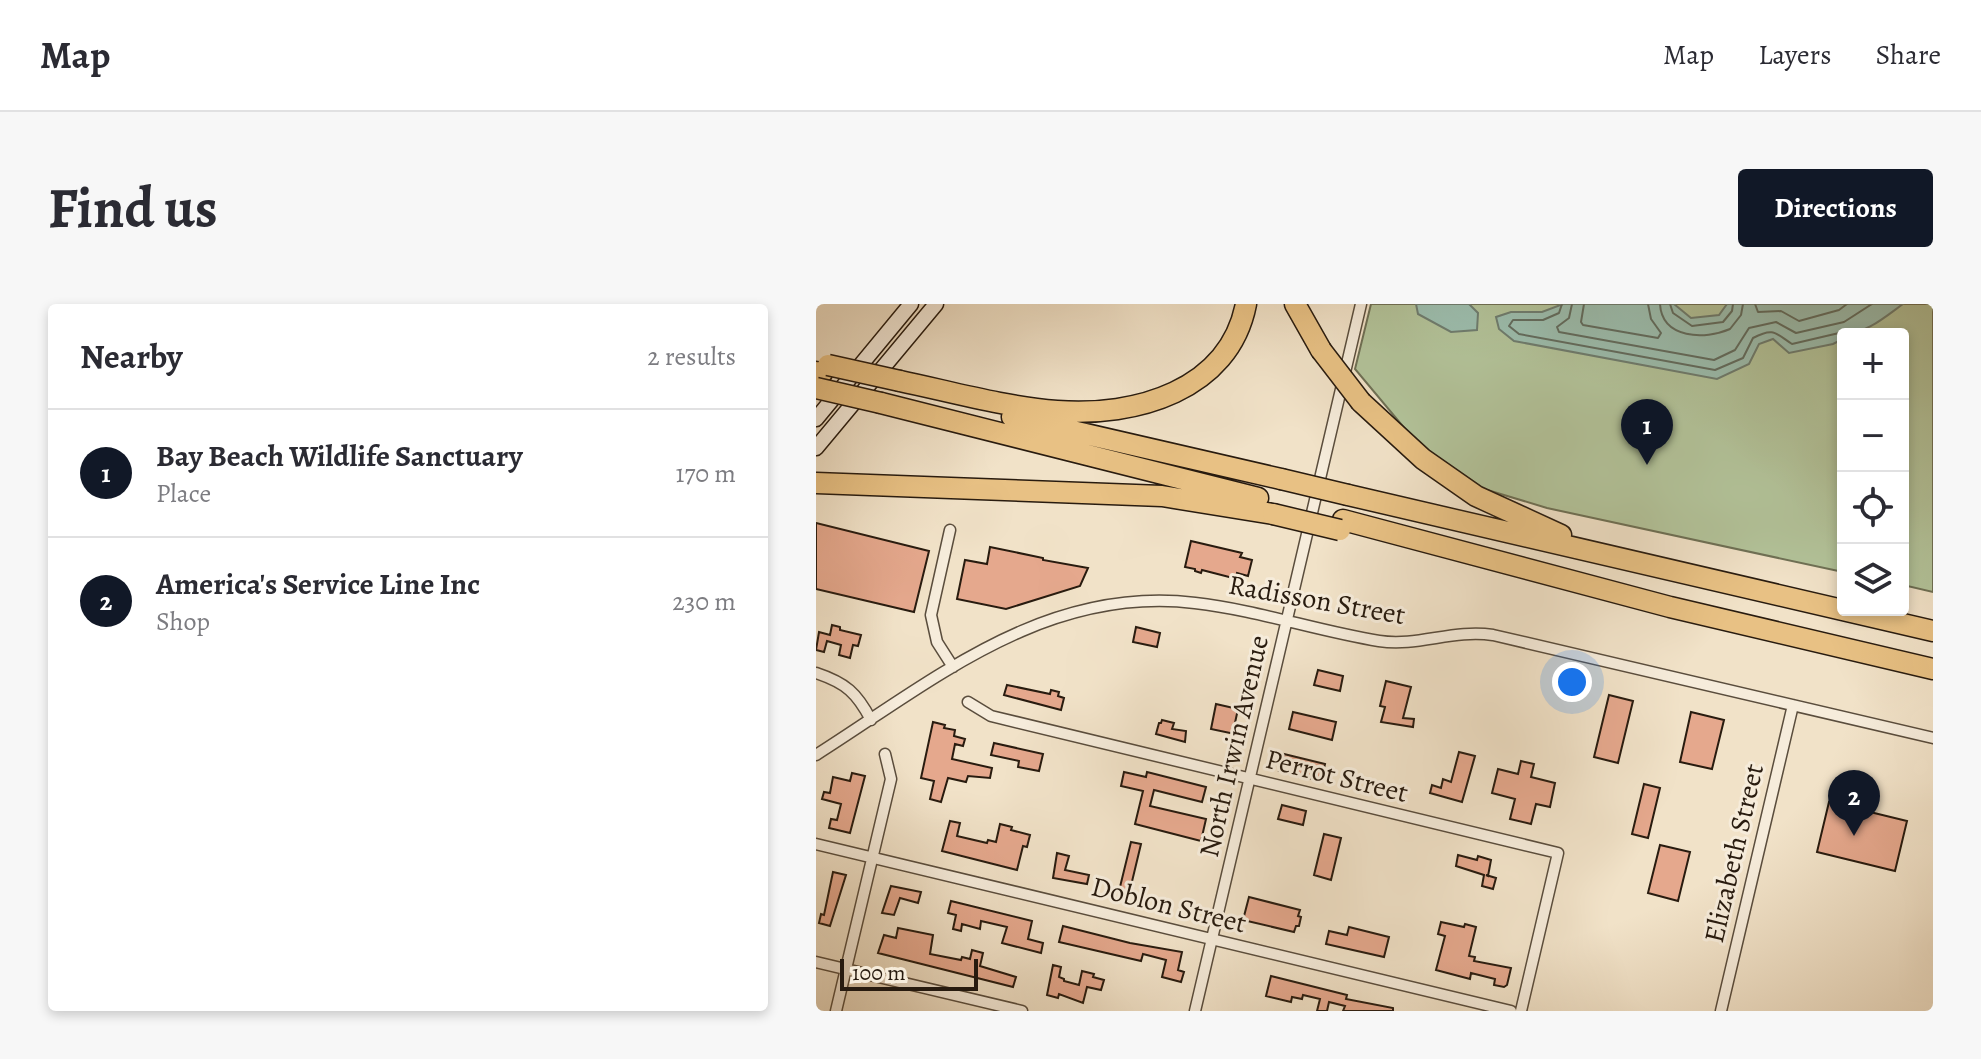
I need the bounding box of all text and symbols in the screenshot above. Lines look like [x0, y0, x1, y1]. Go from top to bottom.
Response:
text: Map [40, 29, 110, 81]
text: Map [1663, 36, 1714, 74]
text: Layers [1758, 36, 1831, 74]
text: Share [1875, 36, 1941, 74]
button: Directions [1738, 169, 1933, 247]
text: Find us [48, 170, 218, 246]
map controls [1837, 328, 1909, 616]
button: + [1837, 328, 1909, 400]
text: Nearby [80, 333, 183, 380]
text: 2 results [647, 339, 736, 374]
pin: 1 [1621, 399, 1673, 465]
button: − [1837, 400, 1909, 472]
text: Bay Beach Wildlife Sanctuary [156, 436, 523, 476]
text: 1 [101, 456, 111, 491]
text: 170 m [676, 456, 736, 491]
button: locate [1837, 472, 1909, 544]
text: Place [156, 476, 211, 511]
button: layers [1837, 544, 1909, 616]
text: America's Service Line Inc [156, 564, 480, 604]
street label: Radisson Street [1226, 566, 1408, 634]
text: 2 [100, 584, 112, 619]
text: 230 m [672, 584, 736, 619]
text: Shop [156, 604, 210, 639]
street label: North Irwin Avenue [1190, 631, 1278, 861]
your location [1552, 662, 1592, 702]
street label: Perrot Street [1262, 740, 1412, 812]
street label: Elizabeth Street [1695, 760, 1773, 946]
pin: 2 [1828, 770, 1880, 836]
street label: Doblon Street [1087, 867, 1250, 943]
scale bar [840, 955, 978, 991]
text: 100 m [852, 958, 906, 988]

